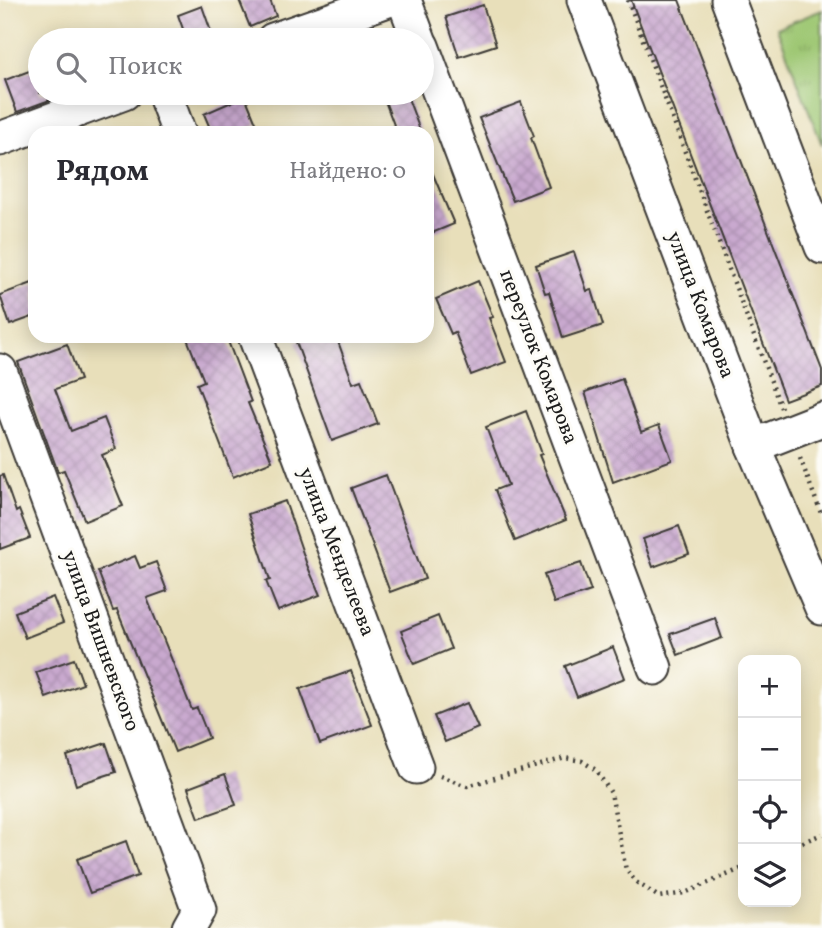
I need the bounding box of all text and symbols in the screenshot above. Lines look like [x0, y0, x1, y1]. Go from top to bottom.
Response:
search box [28, 28, 434, 105]
icon: search [52, 48, 90, 86]
text: Поиск [108, 49, 182, 85]
text: Рядом [56, 151, 149, 193]
text: Найдено: 0 [289, 156, 406, 188]
street label: улица Комарова [659, 227, 741, 383]
street label: переулок Комарова [491, 265, 585, 449]
street label: улица Менделеева [290, 463, 382, 641]
street label: улица Вишневского [54, 546, 146, 736]
map controls [738, 655, 801, 907]
button: + [738, 655, 801, 718]
button: − [738, 718, 801, 781]
button: locate [738, 781, 801, 844]
button: layers [738, 844, 801, 907]

